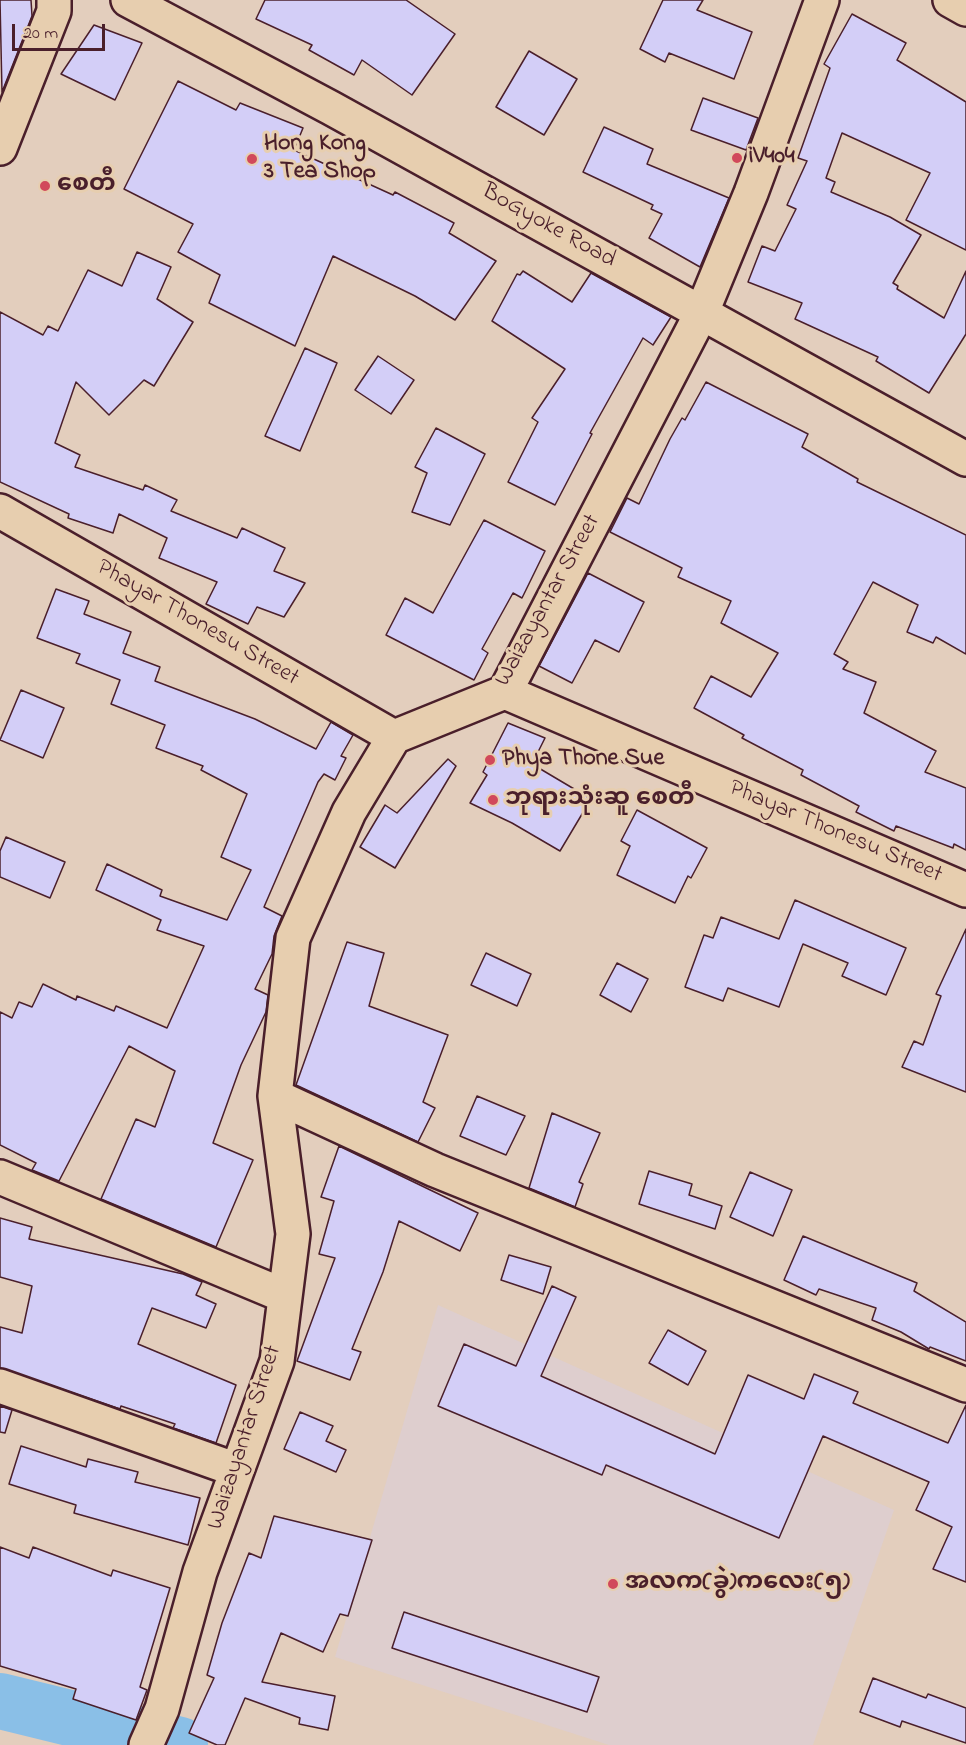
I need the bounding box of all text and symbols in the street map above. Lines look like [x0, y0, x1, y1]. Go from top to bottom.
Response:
scale bar [15, 12, 108, 50]
text: 20 m [23, 21, 58, 47]
place label: Hong Kong 3 Tea Shop [264, 131, 376, 187]
place label: iV404 [749, 144, 795, 172]
marker: iV404 [730, 151, 744, 165]
marker: Hong Kong 3 Tea Shop [245, 152, 259, 166]
place label: စေတီ [57, 172, 116, 200]
street label: BoGyoke Road [476, 178, 620, 276]
marker: စေတီ [38, 179, 52, 193]
street label: Waizayantar Street [490, 510, 608, 692]
street label: Phayar Thonesu Street [91, 554, 303, 694]
place label: Phya Thone Sue [502, 746, 664, 774]
marker: Phya Thone Sue [483, 753, 497, 767]
street label: Phayar Thonesu Street [724, 775, 946, 891]
place label: ဘုရားသုံးဆူ စေတီ [505, 786, 695, 814]
marker: ဘုရားသုံးဆူ စေတီ [486, 793, 500, 807]
street label: Waizayantar Street [203, 1342, 289, 1534]
place label: အလက(ခွဲ)ကလေး(၅) [625, 1570, 850, 1598]
marker: အလက(ခွဲ)ကလေး(၅) [606, 1577, 620, 1591]

